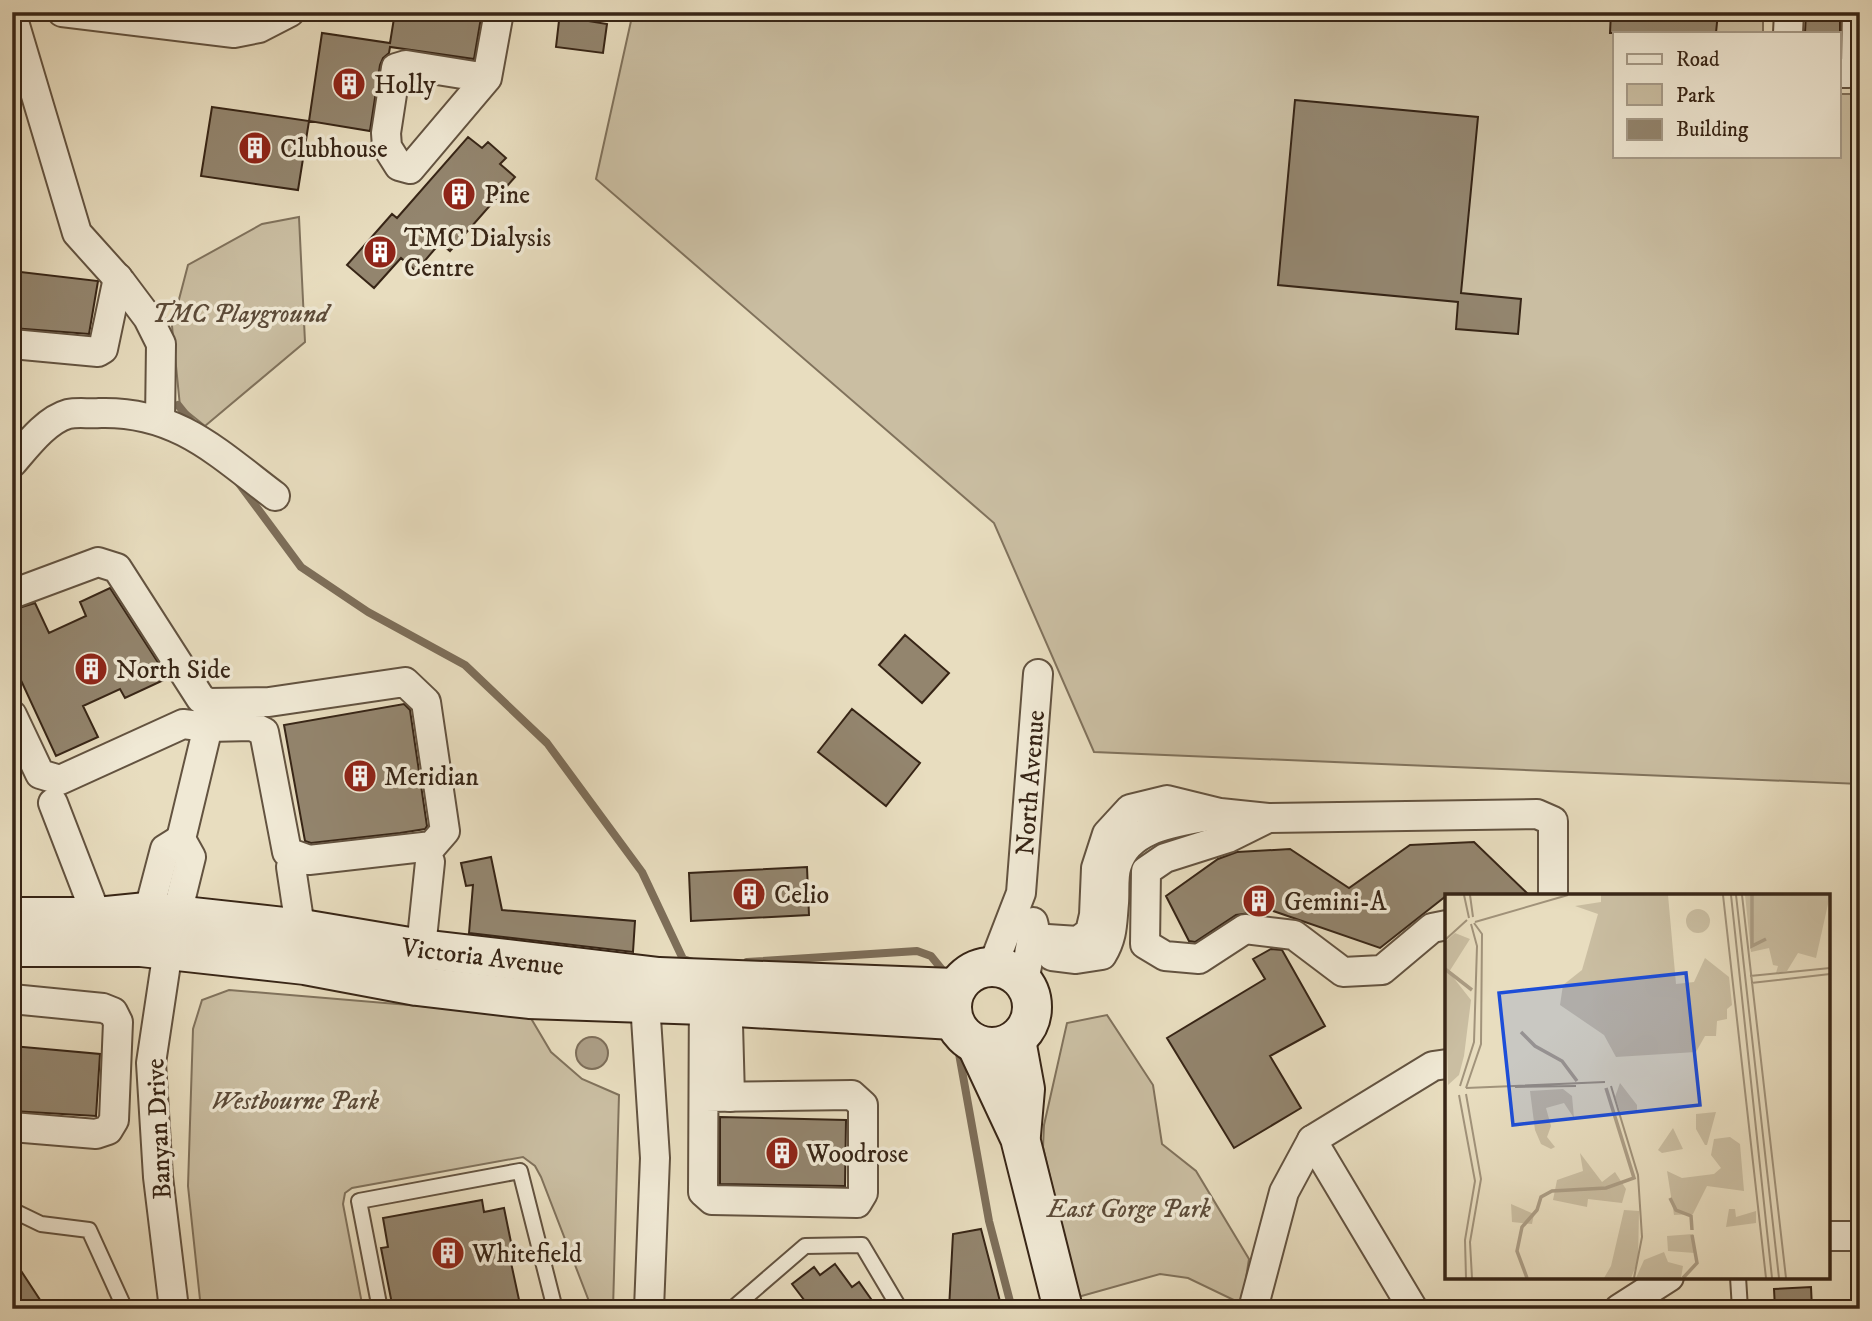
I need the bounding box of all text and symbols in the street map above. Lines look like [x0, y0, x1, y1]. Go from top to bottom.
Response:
legend [1613, 32, 1840, 158]
text: Road [1676, 47, 1720, 73]
building icon: Holly [330, 65, 368, 103]
place label: Holly [374, 69, 436, 102]
text: Park [1676, 83, 1716, 109]
text: Building [1676, 117, 1749, 143]
building icon: Clubhouse [236, 129, 274, 167]
place label: Clubhouse [280, 133, 388, 166]
building icon: Pine [440, 175, 478, 213]
place label: Pine [484, 179, 530, 212]
place label: TMC Dialysis Centre [404, 222, 551, 285]
building icon: TMC Dialysis Centre [361, 233, 399, 271]
park label: TMC Playground [152, 298, 332, 331]
building icon: North Side [72, 650, 110, 688]
place label: North Side [116, 654, 231, 687]
street label: North Avenue [1009, 709, 1053, 857]
building icon: Meridian [341, 757, 379, 795]
place label: Meridian [384, 761, 479, 794]
building icon: Celio [730, 875, 768, 913]
place label: Celio [774, 879, 829, 912]
building icon: Gemini-A [1240, 882, 1278, 920]
place label: Gemini-A [1284, 886, 1387, 919]
inset map [1445, 894, 1830, 1279]
street label: Victoria Avenue [398, 931, 565, 984]
street label: Banyan Drive [139, 1057, 180, 1200]
park label: Westbourne Park [211, 1085, 379, 1118]
building icon: Woodrose [763, 1134, 801, 1172]
place label: Woodrose [805, 1138, 909, 1171]
park label: East Gorge Park [1045, 1193, 1211, 1226]
building icon: Whitefield [429, 1234, 467, 1272]
place label: Whitefield [471, 1238, 582, 1271]

